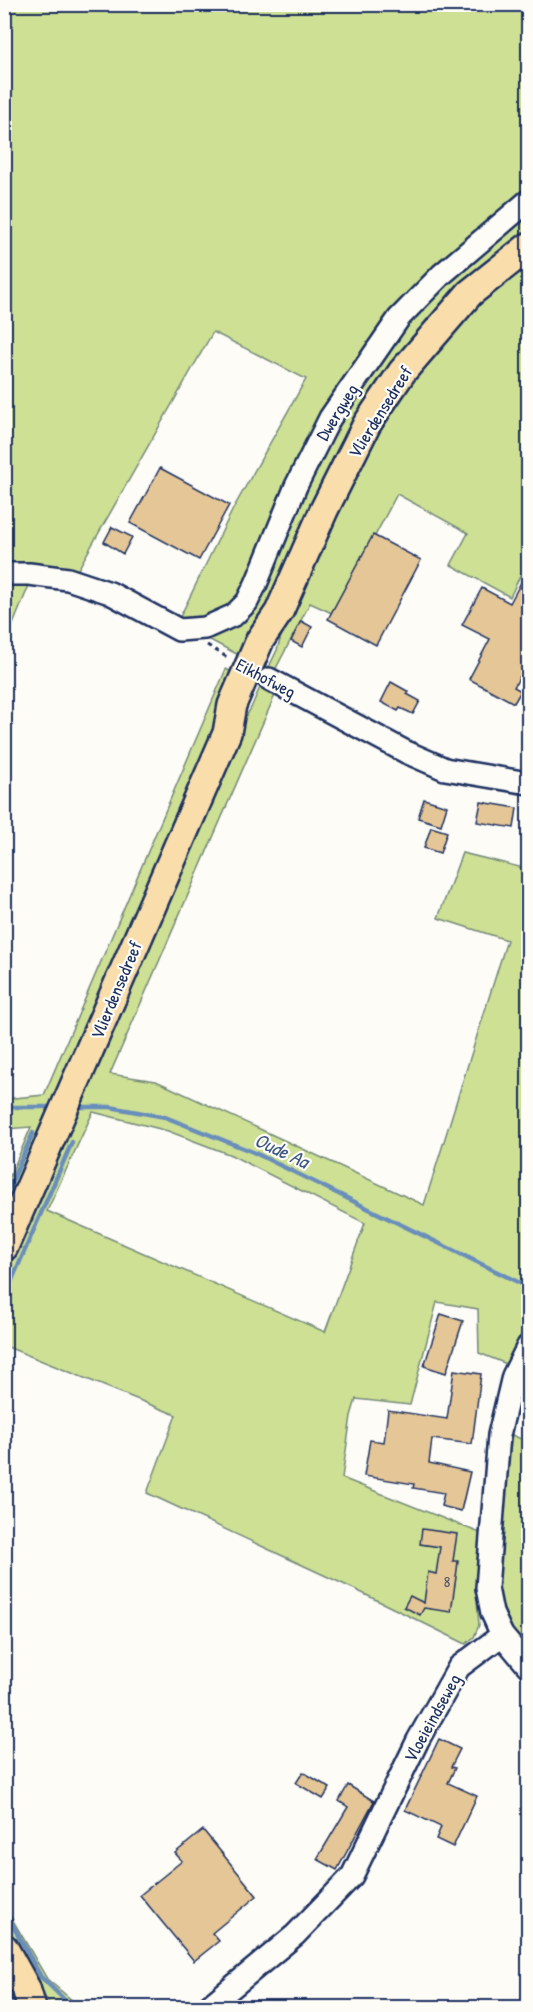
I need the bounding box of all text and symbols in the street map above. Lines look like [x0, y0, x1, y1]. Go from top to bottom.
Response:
street label: Vlierdensedreef [342, 361, 418, 463]
street label: Dwergweg [310, 379, 364, 445]
street label: Eikhofweg [232, 652, 300, 704]
street label: Vlierdensedreef [84, 937, 148, 1043]
water label: Oude Aa [250, 1126, 316, 1175]
house number: 8 [444, 1571, 450, 1592]
street label: Vloeieindseweg [397, 1669, 467, 1767]

